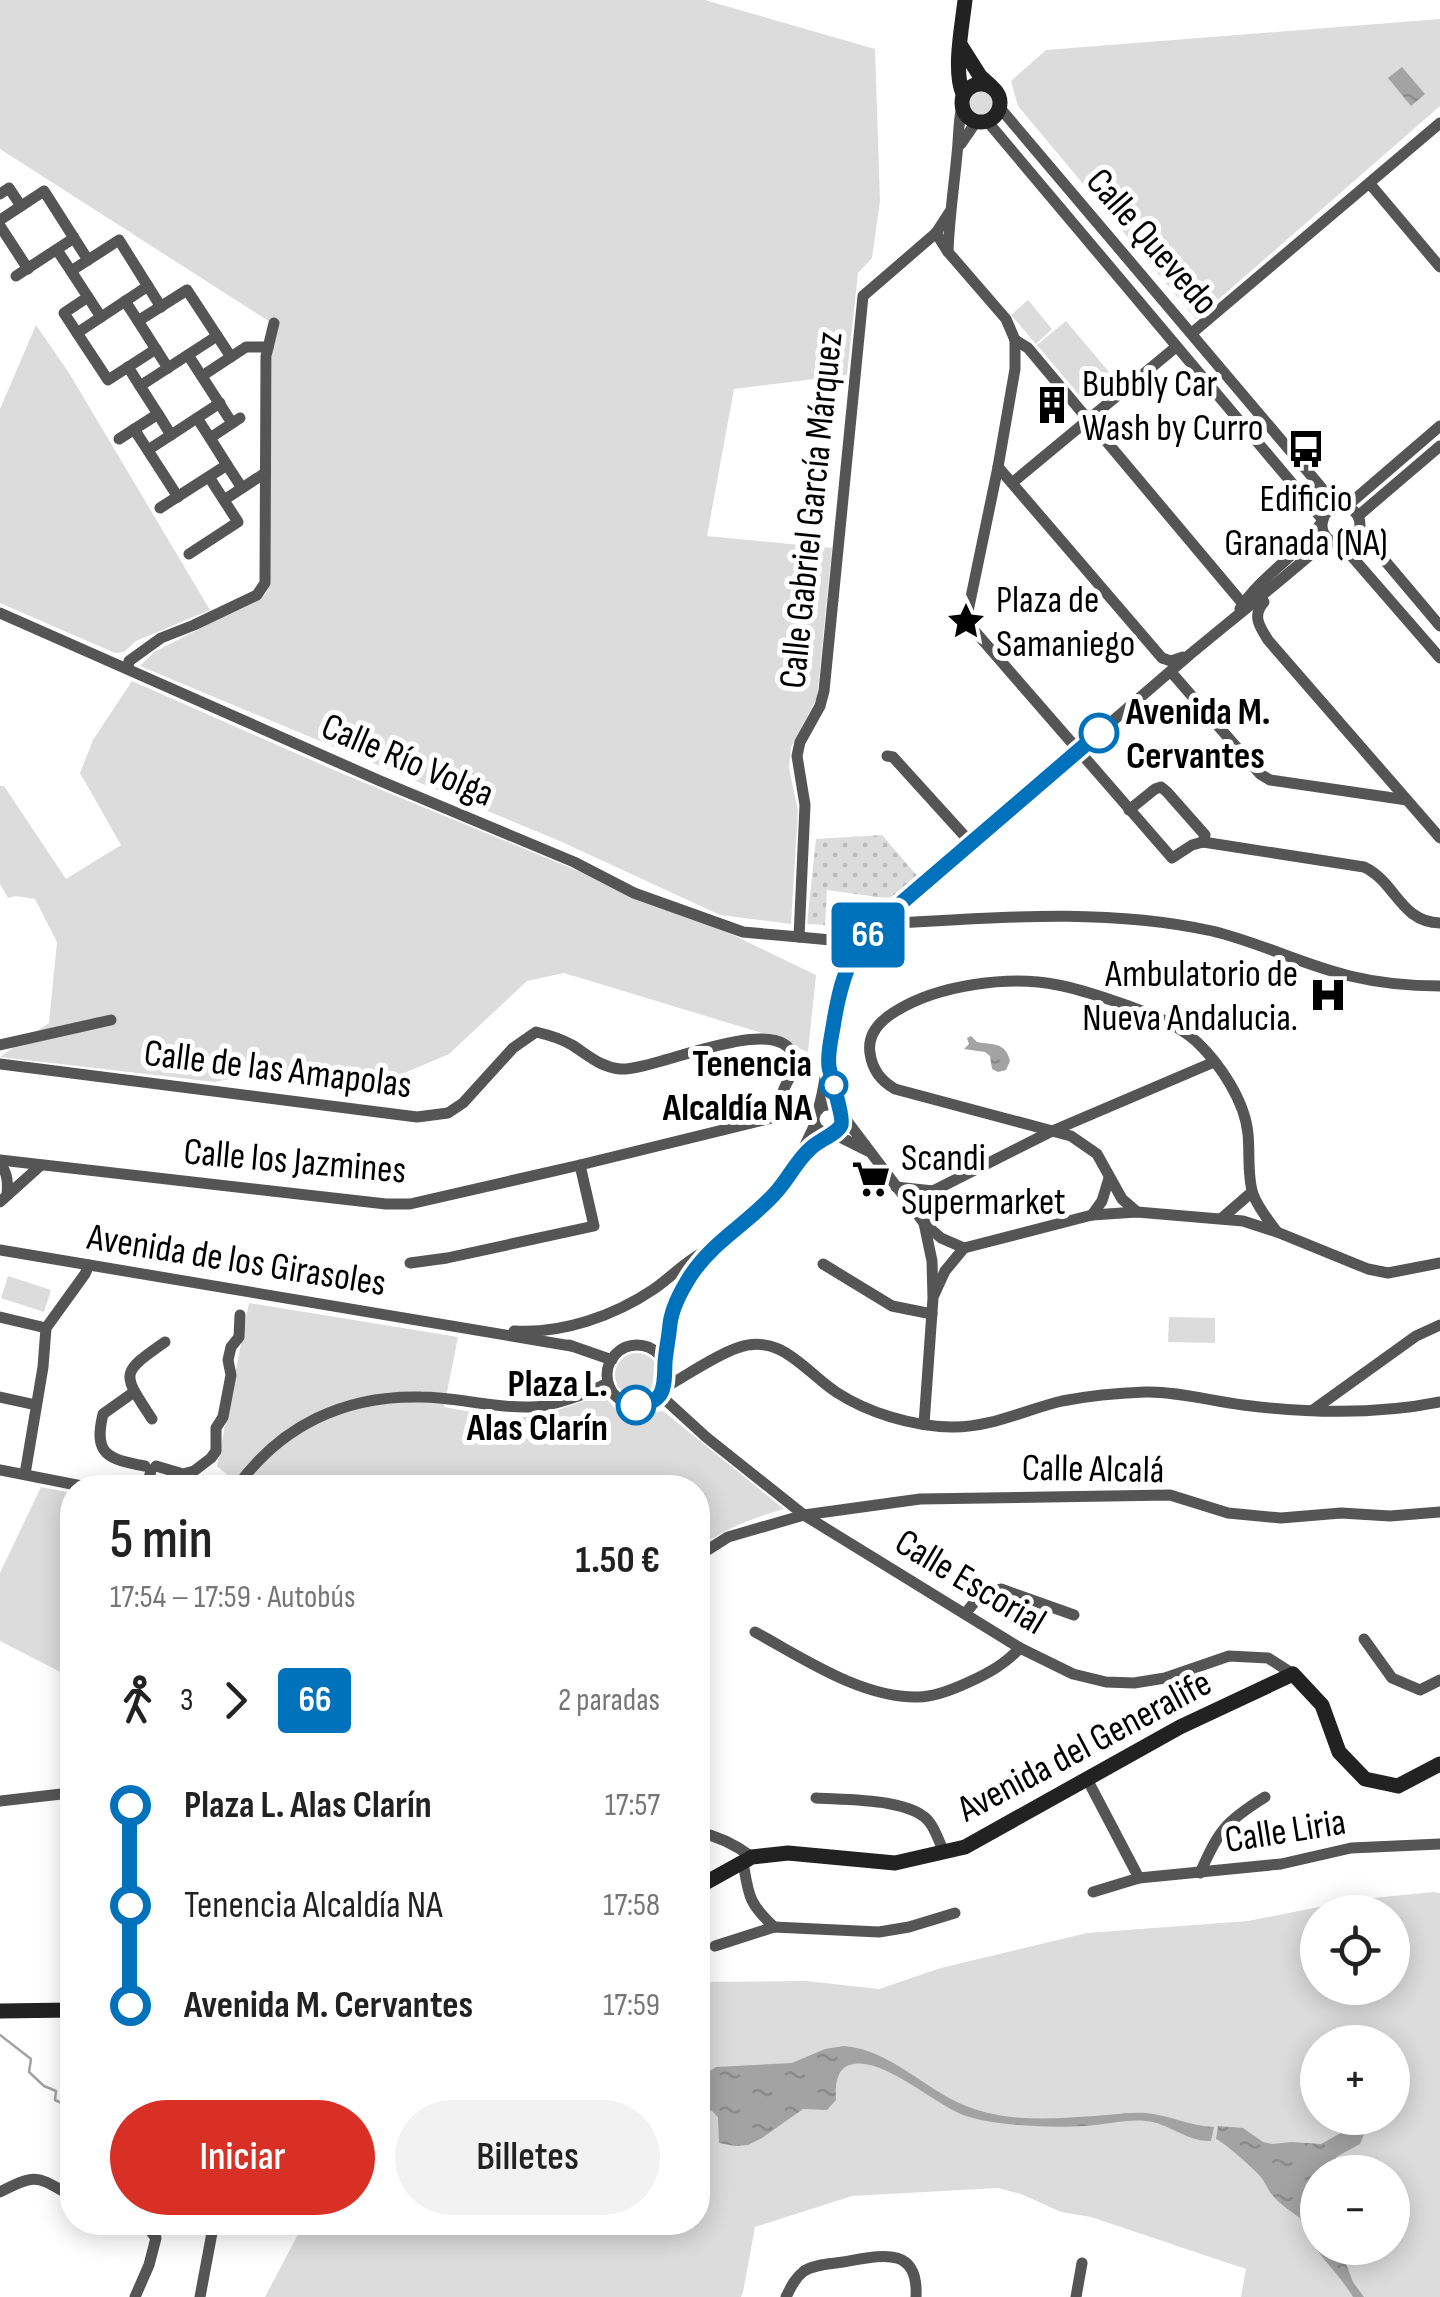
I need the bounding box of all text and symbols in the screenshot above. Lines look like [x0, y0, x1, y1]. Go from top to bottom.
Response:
street label: Calle Quevedo [1076, 160, 1227, 324]
street label: Calle Gabriel García Márquez [770, 330, 853, 691]
place label: Bubbly Car Wash by Curro [1082, 362, 1264, 451]
building icon: Bubbly Car Wash by Curro [1031, 384, 1073, 426]
bus stop icon: Edificio Granada (NA) [1285, 428, 1327, 470]
place label: Edificio Granada (NA) [1224, 477, 1388, 566]
place label: Plaza de Samaniego [996, 578, 1135, 667]
place icon: Plaza de Samaniego [945, 600, 987, 642]
place label: Avenida M. Cervantes [1125, 690, 1270, 779]
street label: Calle Río Volga [315, 704, 500, 817]
marker: Avenida M. Cervantes [1080, 714, 1118, 752]
line badge: 66 [823, 902, 913, 968]
text: 66 [852, 914, 884, 957]
place label: Ambulatorio de Nueva Andalucia. [1082, 952, 1298, 1041]
hospital icon: Ambulatorio de Nueva Andalucia. [1307, 974, 1349, 1016]
street label: Calle de las Amapolas [141, 1031, 414, 1108]
place label: Tenencia Alcaldía NA [662, 1042, 813, 1131]
marker: Tenencia Alcaldía NA [821, 1072, 847, 1098]
street label: Calle los Jazmines [182, 1129, 408, 1194]
place label: Scandi Supermarket [901, 1136, 1066, 1225]
supermarket icon: Scandi Supermarket [850, 1158, 892, 1200]
street label: Avenida de los Girasoles [83, 1215, 389, 1306]
place label: Plaza L. Alas Clarín [466, 1362, 608, 1451]
marker: Plaza L. Alas Clarín [617, 1386, 655, 1424]
street label: Calle Alcalá [1021, 1446, 1165, 1493]
text: 5 min [110, 1507, 213, 1574]
street label: Calle Escorial [887, 1520, 1054, 1645]
text: 1.50 € [575, 1538, 660, 1583]
text: 17:54 – 17:59 · Autobús [110, 1578, 355, 1617]
street label: Avenida del Generalife [949, 1661, 1219, 1833]
icon: walk [110, 1673, 165, 1728]
icon: forward [208, 1673, 263, 1728]
text: 66 [298, 1679, 331, 1722]
text: 3 [180, 1681, 193, 1720]
text: 2 paradas [558, 1681, 660, 1720]
text: Plaza L. Alas Clarín [184, 1783, 432, 1828]
text: 17:57 [605, 1786, 660, 1825]
street label: Calle Liria [1222, 1800, 1349, 1863]
text: Tenencia Alcaldía NA [184, 1883, 442, 1928]
text: 17:58 [603, 1886, 660, 1925]
map controls [1300, 1895, 1410, 2265]
button: locate [1300, 1895, 1410, 2005]
text: Avenida M. Cervantes [184, 1983, 473, 2028]
text: 17:59 [603, 1986, 660, 2025]
button: + [1300, 2025, 1410, 2135]
button: Iniciar [110, 2100, 375, 2215]
button: Billetes [395, 2100, 660, 2215]
button: − [1300, 2155, 1410, 2265]

